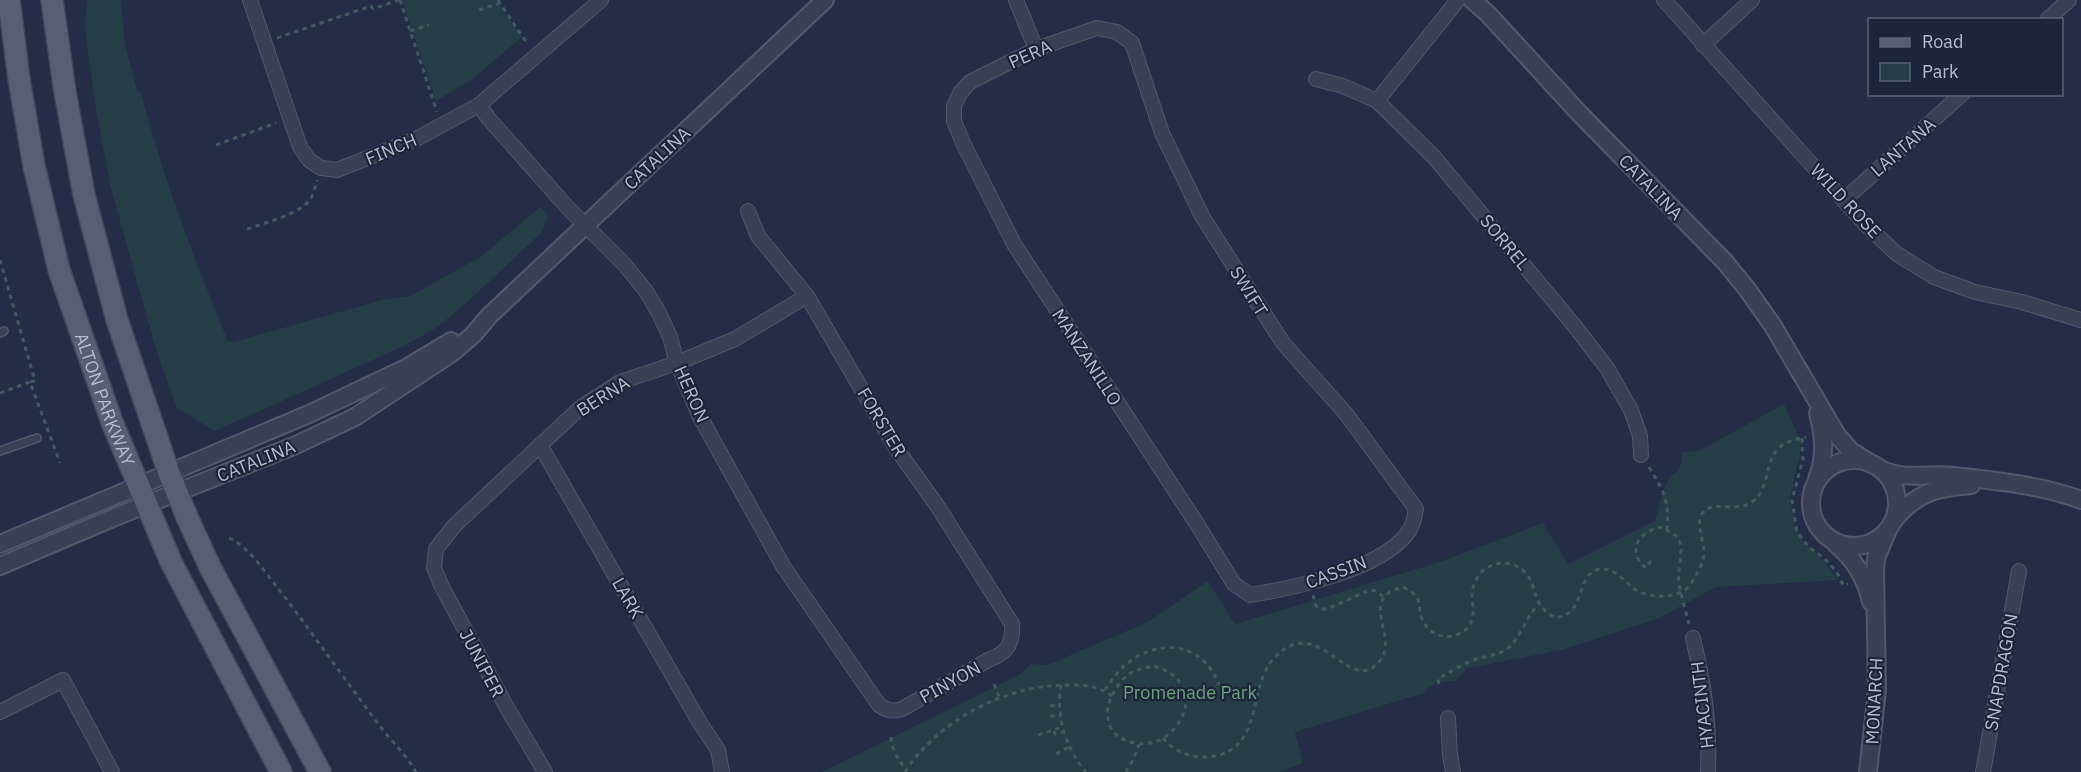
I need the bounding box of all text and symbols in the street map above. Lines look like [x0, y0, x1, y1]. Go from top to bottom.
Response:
legend [1868, 18, 2063, 96]
text: Road [1922, 30, 1963, 53]
street label: PERA [1005, 34, 1055, 74]
text: Park [1922, 60, 1959, 83]
street label: LANTANA [1866, 112, 1941, 181]
street label: CATALINA [619, 121, 695, 195]
street label: FINCH [362, 128, 420, 170]
street label: CATALINA [1614, 149, 1688, 225]
street label: WILD ROSE [1806, 159, 1886, 243]
street label: SORREL [1475, 209, 1535, 275]
street label: SWIFT [1225, 262, 1273, 320]
street label: MANZANILLO [1047, 304, 1127, 410]
street label: ALTON PARKWAY [70, 329, 141, 470]
street label: HERON [669, 362, 715, 426]
street label: BERNA [572, 371, 634, 421]
street label: FORSTER [852, 383, 912, 461]
street label: CATALINA [213, 435, 299, 487]
street label: CASSIN [1302, 550, 1370, 594]
street label: LARK [607, 573, 649, 623]
street label: SNAPDRAGON [1979, 612, 2023, 732]
street label: JUNIPER [454, 625, 510, 701]
street label: PINYON [915, 656, 985, 708]
street label: MONARCH [1860, 657, 1888, 745]
street label: HYACINTH [1685, 660, 1719, 750]
park label: Promenade Park [1123, 681, 1257, 704]

